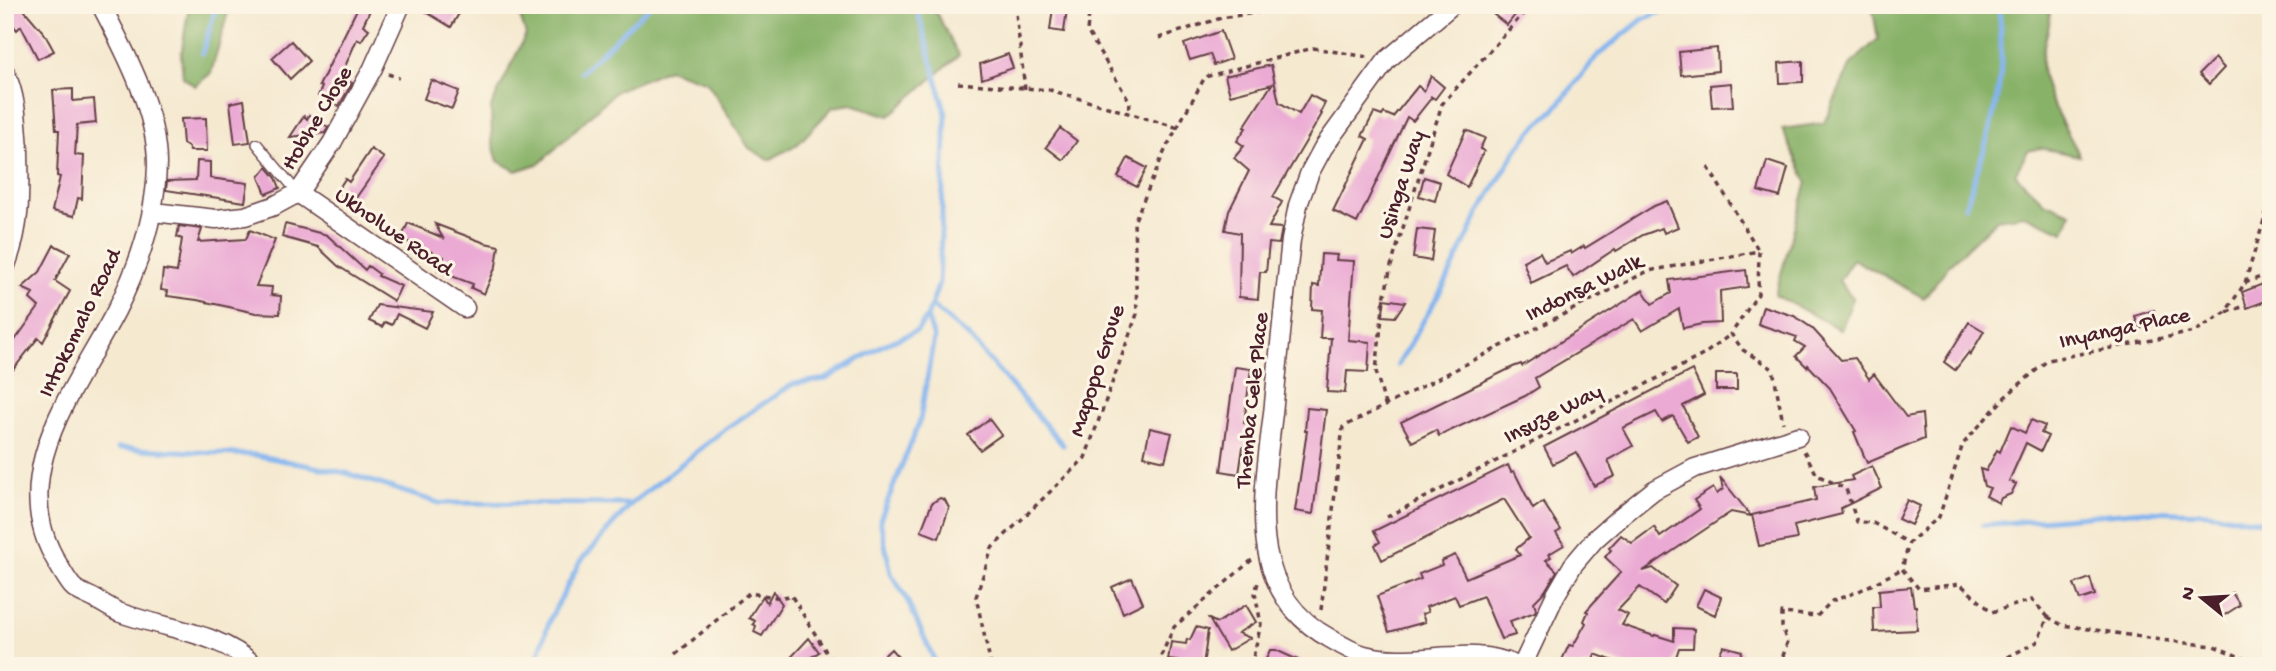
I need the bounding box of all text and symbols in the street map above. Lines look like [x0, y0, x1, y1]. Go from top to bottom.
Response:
street label: Hobhe Close [276, 61, 360, 176]
street label: Usinga Way [1372, 127, 1433, 243]
street label: Ukholwe Road [329, 182, 459, 284]
street label: Intokomalo Road [34, 244, 129, 402]
street label: Indonsa Walk [1521, 248, 1650, 329]
street label: Mapopo Grove [1064, 301, 1133, 441]
street label: Inyanga Place [2057, 302, 2194, 356]
street label: Themba Cele Place [1231, 310, 1276, 492]
street label: Insuze Way [1500, 379, 1607, 451]
north arrow [2168, 562, 2238, 632]
text: N [2176, 584, 2202, 603]

